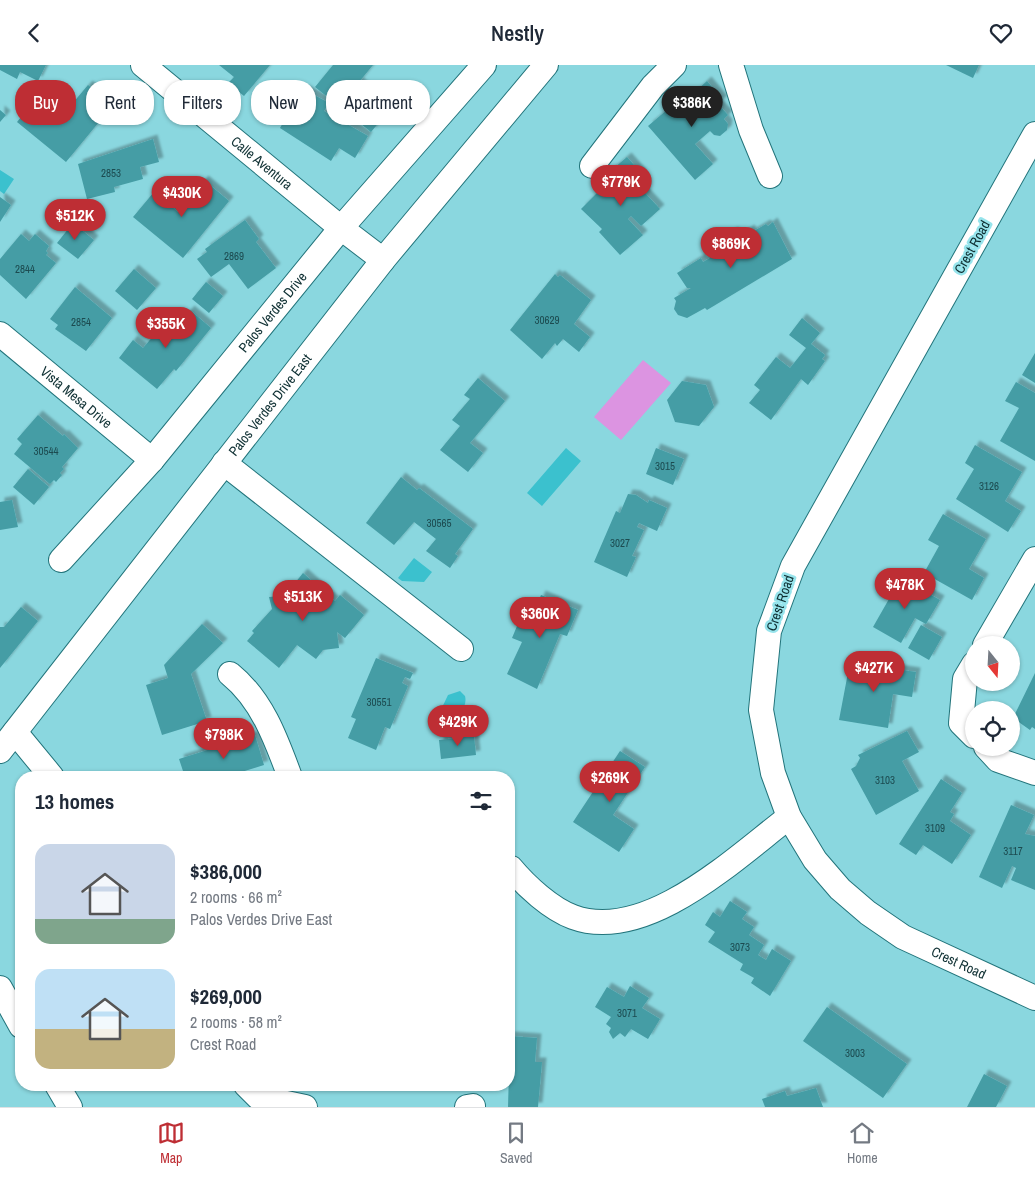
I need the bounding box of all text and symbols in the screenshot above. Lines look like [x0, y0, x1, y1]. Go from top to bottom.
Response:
text: Nestly [491, 18, 544, 48]
icon: back [20, 19, 48, 47]
icon: heart [987, 19, 1015, 47]
chip: Buy [15, 80, 76, 125]
chip: Rent [86, 80, 154, 125]
chip: Filters [164, 80, 241, 125]
chip: New [251, 80, 316, 125]
chip: Apartment [326, 80, 430, 125]
pin: $386K [657, 85, 727, 128]
text: $386K [673, 91, 711, 113]
street label: Calle Aventura [227, 132, 297, 194]
pin: $779K [586, 165, 656, 207]
house number: 2853 [101, 166, 121, 180]
text: $779K [602, 170, 640, 192]
pin: $430K [147, 175, 217, 218]
text: $430K [163, 181, 201, 203]
pin: $512K [40, 199, 110, 241]
text: $512K [56, 204, 94, 226]
street label: Crest Road [950, 217, 994, 277]
pin: $869K [696, 227, 766, 269]
text: $869K [712, 232, 750, 254]
house number: 2869 [224, 249, 244, 263]
house number: 2844 [15, 262, 35, 276]
street label: Palos Verdes Drive [234, 268, 311, 356]
pin: $355K [131, 307, 201, 349]
text: $355K [147, 312, 185, 334]
house number: 30629 [534, 313, 560, 327]
house number: 2854 [71, 315, 91, 329]
street label: Palos Verdes Drive East [225, 350, 315, 460]
street label: Vista Mesa Drive [37, 362, 116, 432]
house number: 30544 [33, 444, 59, 458]
house number: 3015 [655, 459, 675, 473]
house number: 3126 [979, 479, 999, 493]
house number: 30565 [426, 516, 452, 530]
house number: 3027 [610, 536, 630, 550]
pin: $478K [870, 567, 940, 610]
street label: Crest Road [762, 573, 798, 633]
text: $478K [886, 573, 924, 595]
pin: $513K [268, 579, 338, 622]
text: $513K [284, 585, 322, 607]
pin: $360K [505, 597, 575, 639]
text: $360K [521, 602, 559, 624]
north arrow [965, 636, 1020, 691]
map controls [965, 636, 1020, 756]
pin: $427K [839, 651, 909, 693]
text: $427K [855, 656, 893, 678]
house number: 30551 [366, 695, 392, 709]
button: locate [965, 701, 1020, 756]
pin: $429K [423, 705, 493, 747]
text: $429K [439, 710, 477, 732]
pin: $798K [189, 717, 259, 760]
text: $798K [205, 723, 243, 745]
pin: $269K [575, 761, 645, 803]
text: $269K [591, 766, 629, 788]
house number: 3103 [875, 773, 895, 787]
text: 13 homes [35, 787, 114, 816]
icon: filters [467, 787, 495, 815]
house number: 3109 [925, 821, 945, 835]
house number: 3117 [1003, 844, 1023, 858]
text: $386,000 [190, 857, 262, 886]
icon: home [75, 864, 135, 924]
text: 2 rooms · 66 m² [190, 886, 282, 908]
text: Palos Verdes Drive East [190, 908, 332, 930]
house number: 3073 [730, 940, 750, 954]
street label: Crest Road [929, 942, 989, 983]
text: $269,000 [190, 982, 262, 1011]
icon: home [75, 989, 135, 1049]
house number: 3071 [617, 1006, 637, 1020]
text: 2 rooms · 58 m² [190, 1011, 282, 1033]
text: Crest Road [190, 1033, 256, 1055]
house number: 3003 [845, 1046, 865, 1060]
tab: Map [157, 1119, 185, 1167]
tab: Saved [500, 1119, 532, 1167]
tab: Home [847, 1119, 878, 1167]

